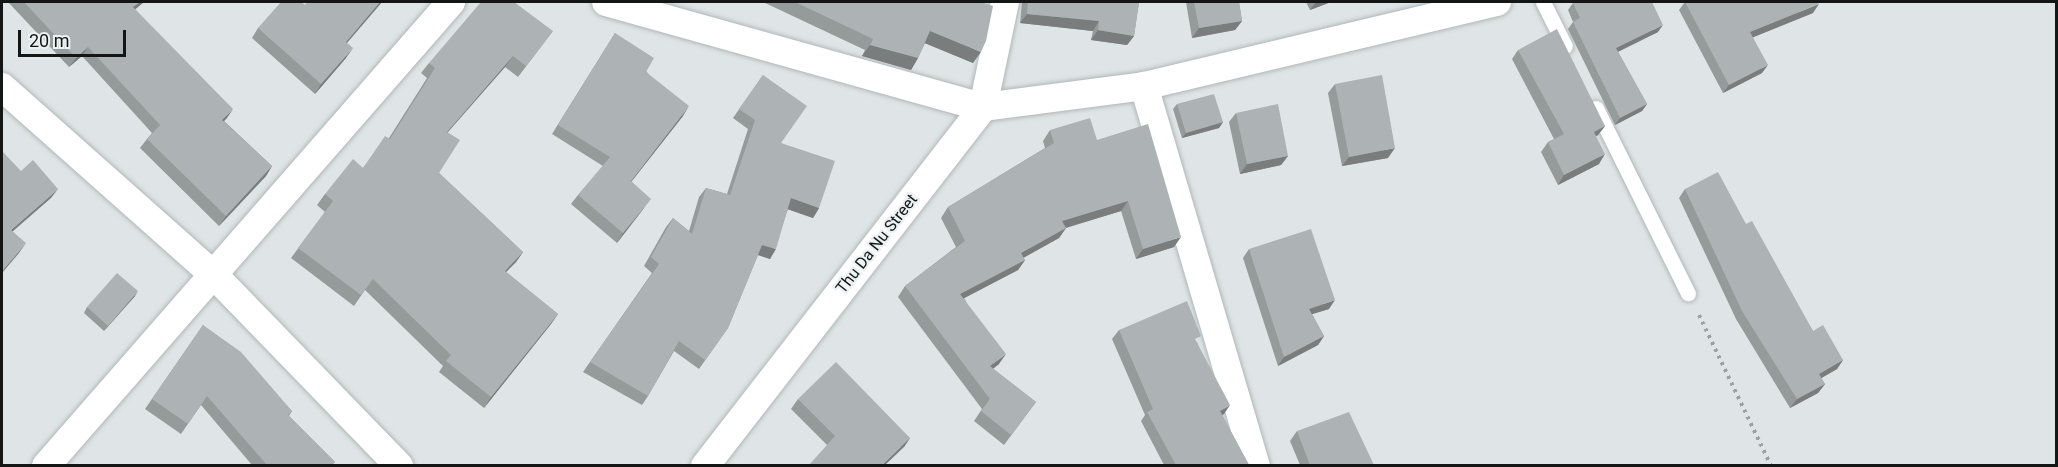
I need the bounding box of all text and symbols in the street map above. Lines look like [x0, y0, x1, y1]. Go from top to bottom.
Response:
scale bar [21, 18, 129, 56]
text: 20 m [29, 30, 69, 51]
street label: Thu Da Nu Street [832, 191, 922, 297]

